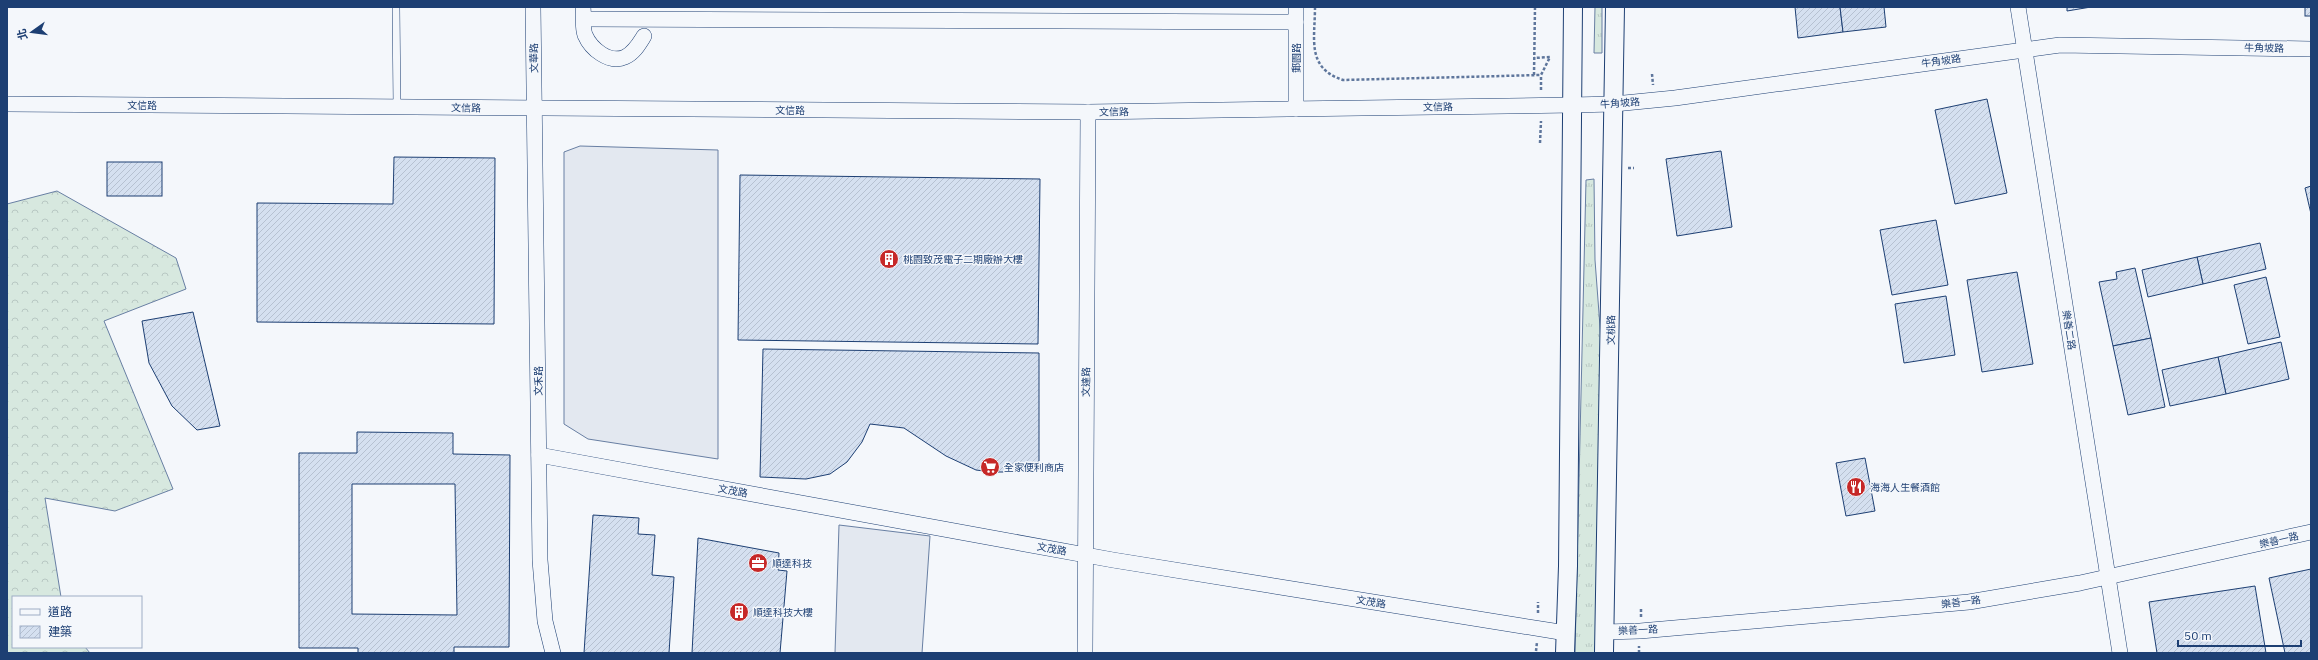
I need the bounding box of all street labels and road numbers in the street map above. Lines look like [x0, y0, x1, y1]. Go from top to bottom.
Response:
street label: 牛角坡路 [2244, 41, 2284, 55]
street label: 文華路 [527, 43, 541, 73]
street label: 郵園路 [1290, 43, 1303, 73]
street label: 牛角坡路 [1920, 52, 1962, 70]
street label: 牛角坡路 [1600, 95, 1640, 111]
street label: 文信路 [127, 99, 157, 112]
street label: 文信路 [1423, 100, 1453, 114]
street label: 文信路 [451, 101, 481, 115]
street label: 文信路 [775, 104, 805, 117]
street label: 文信路 [1099, 105, 1129, 119]
street label: 樂善二路 [2059, 309, 2079, 351]
street label: 文桃路 [1604, 315, 1618, 345]
street label: 文禾路 [532, 366, 545, 396]
street label: 文達路 [1079, 367, 1093, 397]
street label: 文茂路 [717, 482, 749, 500]
street label: 樂善一路 [2258, 529, 2300, 551]
street label: 文茂路 [1036, 540, 1068, 558]
street label: 文茂路 [1355, 593, 1387, 611]
street label: 樂善一路 [1940, 593, 1982, 611]
street label: 樂善一路 [1618, 622, 1658, 638]

